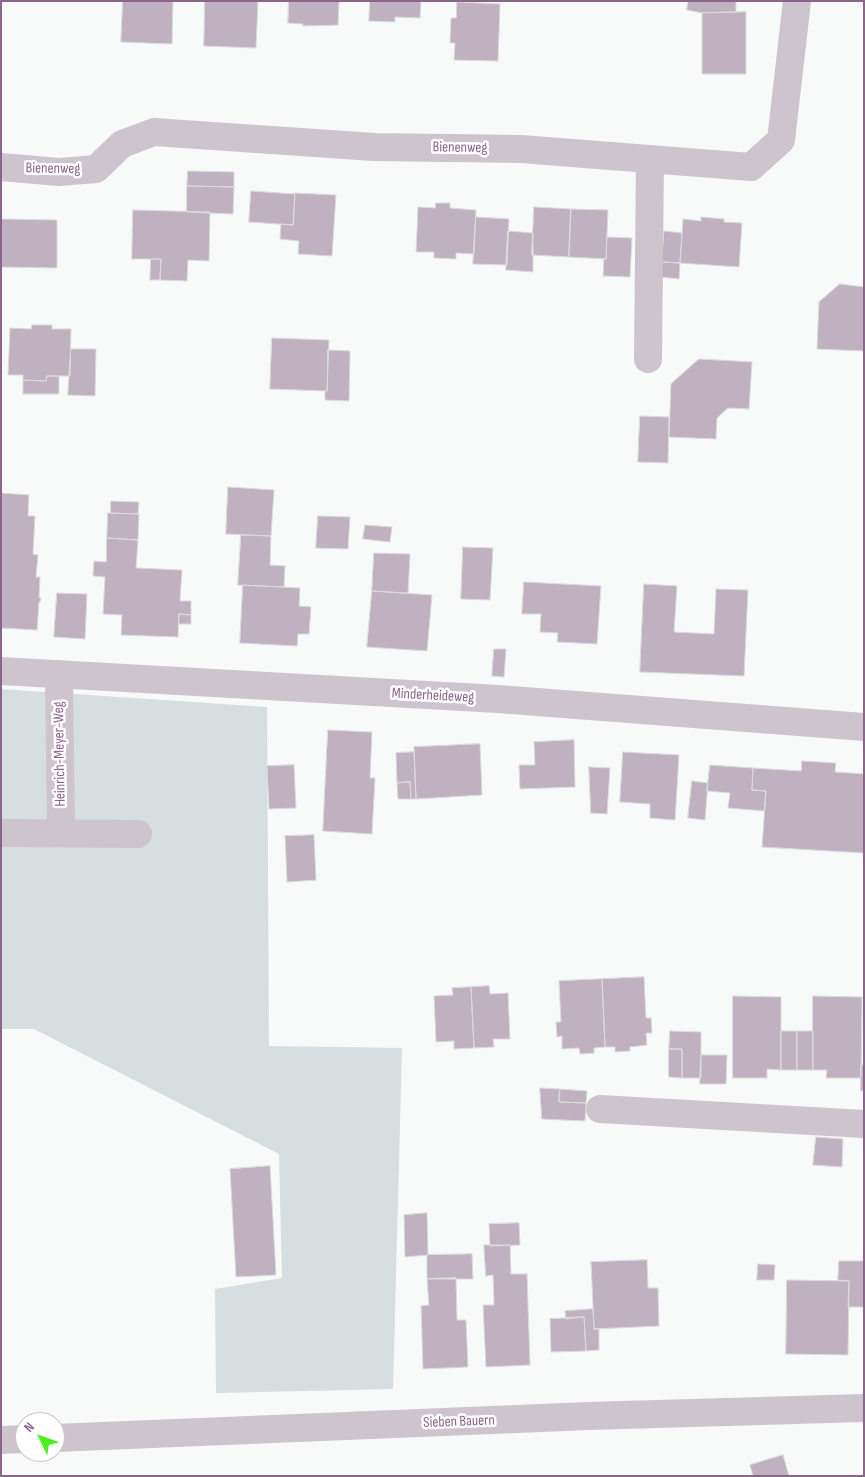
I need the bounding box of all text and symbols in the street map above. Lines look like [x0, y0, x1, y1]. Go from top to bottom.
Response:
street label: Bienenweg [432, 139, 488, 157]
street label: Bienenweg [25, 160, 81, 178]
street label: Minderheideweg [391, 685, 475, 707]
street label: Heinrich-Meyer-Weg [50, 701, 70, 807]
north arrow [15, 1412, 65, 1462]
street label: Sieben Bauern [423, 1412, 495, 1432]
text: N [20, 1419, 38, 1436]

